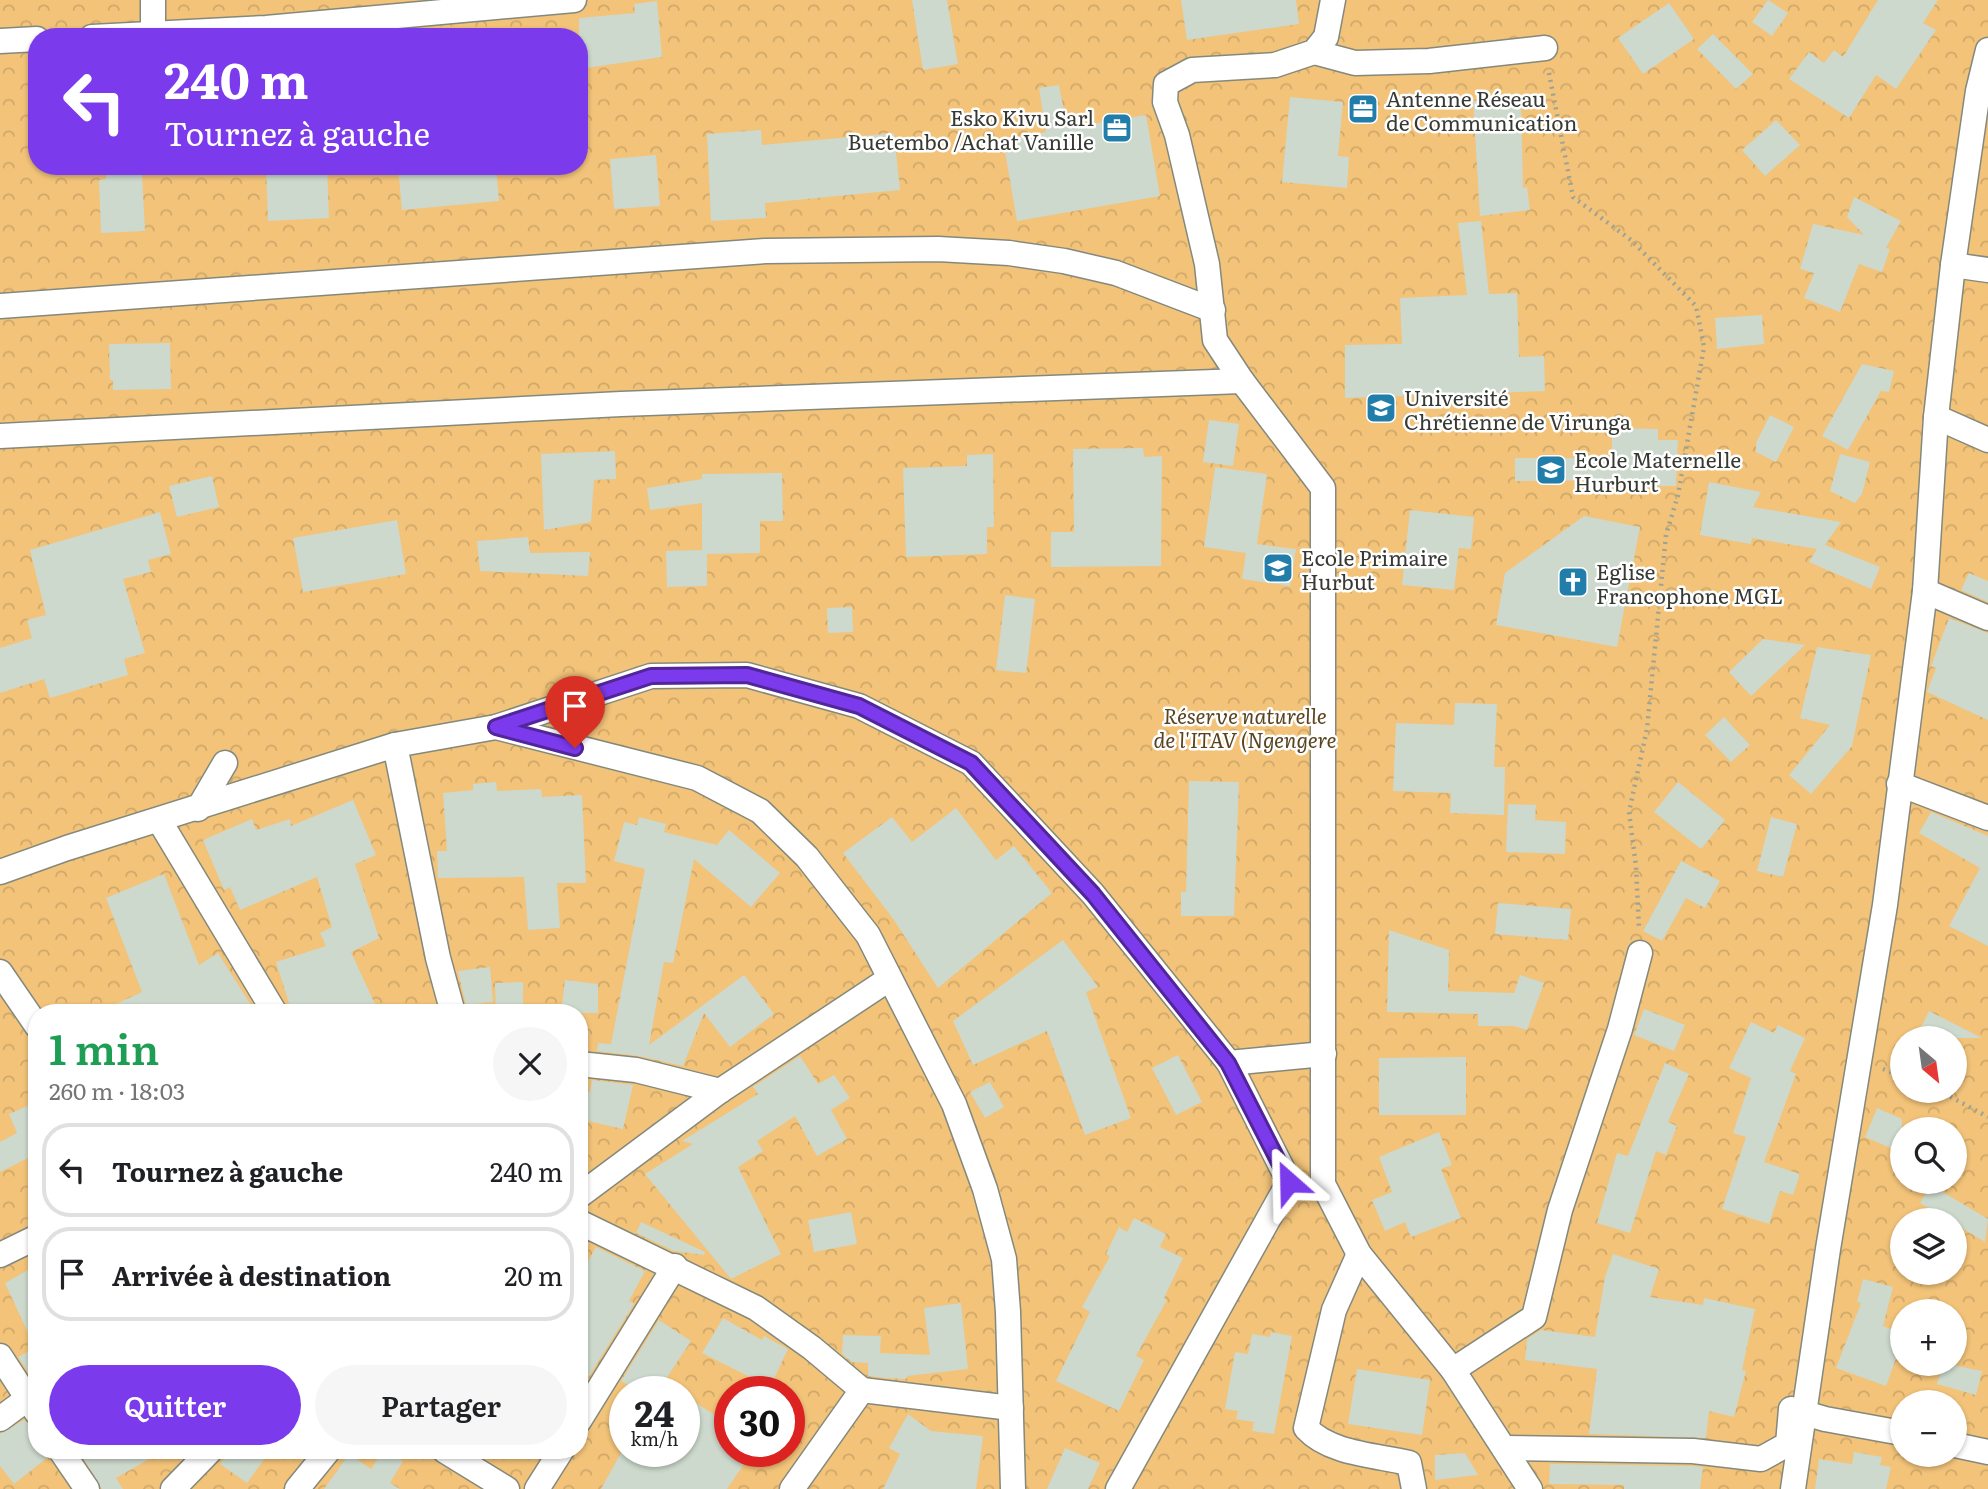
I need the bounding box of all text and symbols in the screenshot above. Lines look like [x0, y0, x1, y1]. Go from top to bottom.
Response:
text: 240 m [164, 41, 309, 114]
icon: left [49, 56, 140, 147]
place label: Antenne Réseau de Communication [1386, 82, 1577, 137]
office icon: Antenne Réseau de Communication [1346, 92, 1380, 126]
place label: Esko Kivu Sarl Buetembo /Achat Vanille [848, 101, 1094, 156]
text: Tournez à gauche [164, 108, 430, 156]
office icon: Esko Kivu Sarl Buetembo /Achat Vanille [1100, 111, 1134, 145]
place label: Université Chrétienne de Virunga [1404, 381, 1632, 436]
school or university icon: Université Chrétienne de Virunga [1364, 391, 1398, 425]
place label: Ecole Maternelle Hurburt [1574, 443, 1741, 498]
school or university icon: Ecole Maternelle Hurburt [1534, 453, 1568, 487]
place label: Ecole Primaire Hurbut [1301, 541, 1448, 596]
school or university icon: Ecole Primaire Hurbut [1261, 551, 1295, 585]
place label: Eglise Francophone MGL [1596, 555, 1783, 610]
church icon: Eglise Francophone MGL [1556, 565, 1590, 599]
pin [545, 676, 605, 748]
icon: arrive [556, 687, 594, 725]
park label: Réserve naturelle de l'ITAV (Ngengere [1154, 699, 1337, 754]
text: 1 min [49, 1016, 159, 1078]
north arrow [1890, 1026, 1967, 1102]
map controls [1890, 1026, 1967, 1467]
button: close [493, 1027, 567, 1101]
text: 260 m · 18:03 [49, 1073, 185, 1107]
button: search [1890, 1117, 1967, 1194]
position arrow [1252, 1145, 1326, 1219]
icon: left [53, 1151, 91, 1189]
text: Tournez à gauche [112, 1151, 343, 1190]
text: 240 m [490, 1151, 563, 1190]
button: layers [1890, 1208, 1967, 1285]
icon: arrive [53, 1255, 91, 1293]
text: Arrivée à destination [112, 1255, 391, 1294]
text: 20 m [504, 1255, 563, 1294]
button: + [1890, 1299, 1967, 1376]
button: Quitter [49, 1365, 301, 1445]
button: Partager [315, 1365, 567, 1445]
speed limit sign: 30 [714, 1376, 805, 1467]
text: 24 [635, 1386, 674, 1438]
button: − [1890, 1390, 1967, 1467]
text: km/h [631, 1425, 678, 1452]

